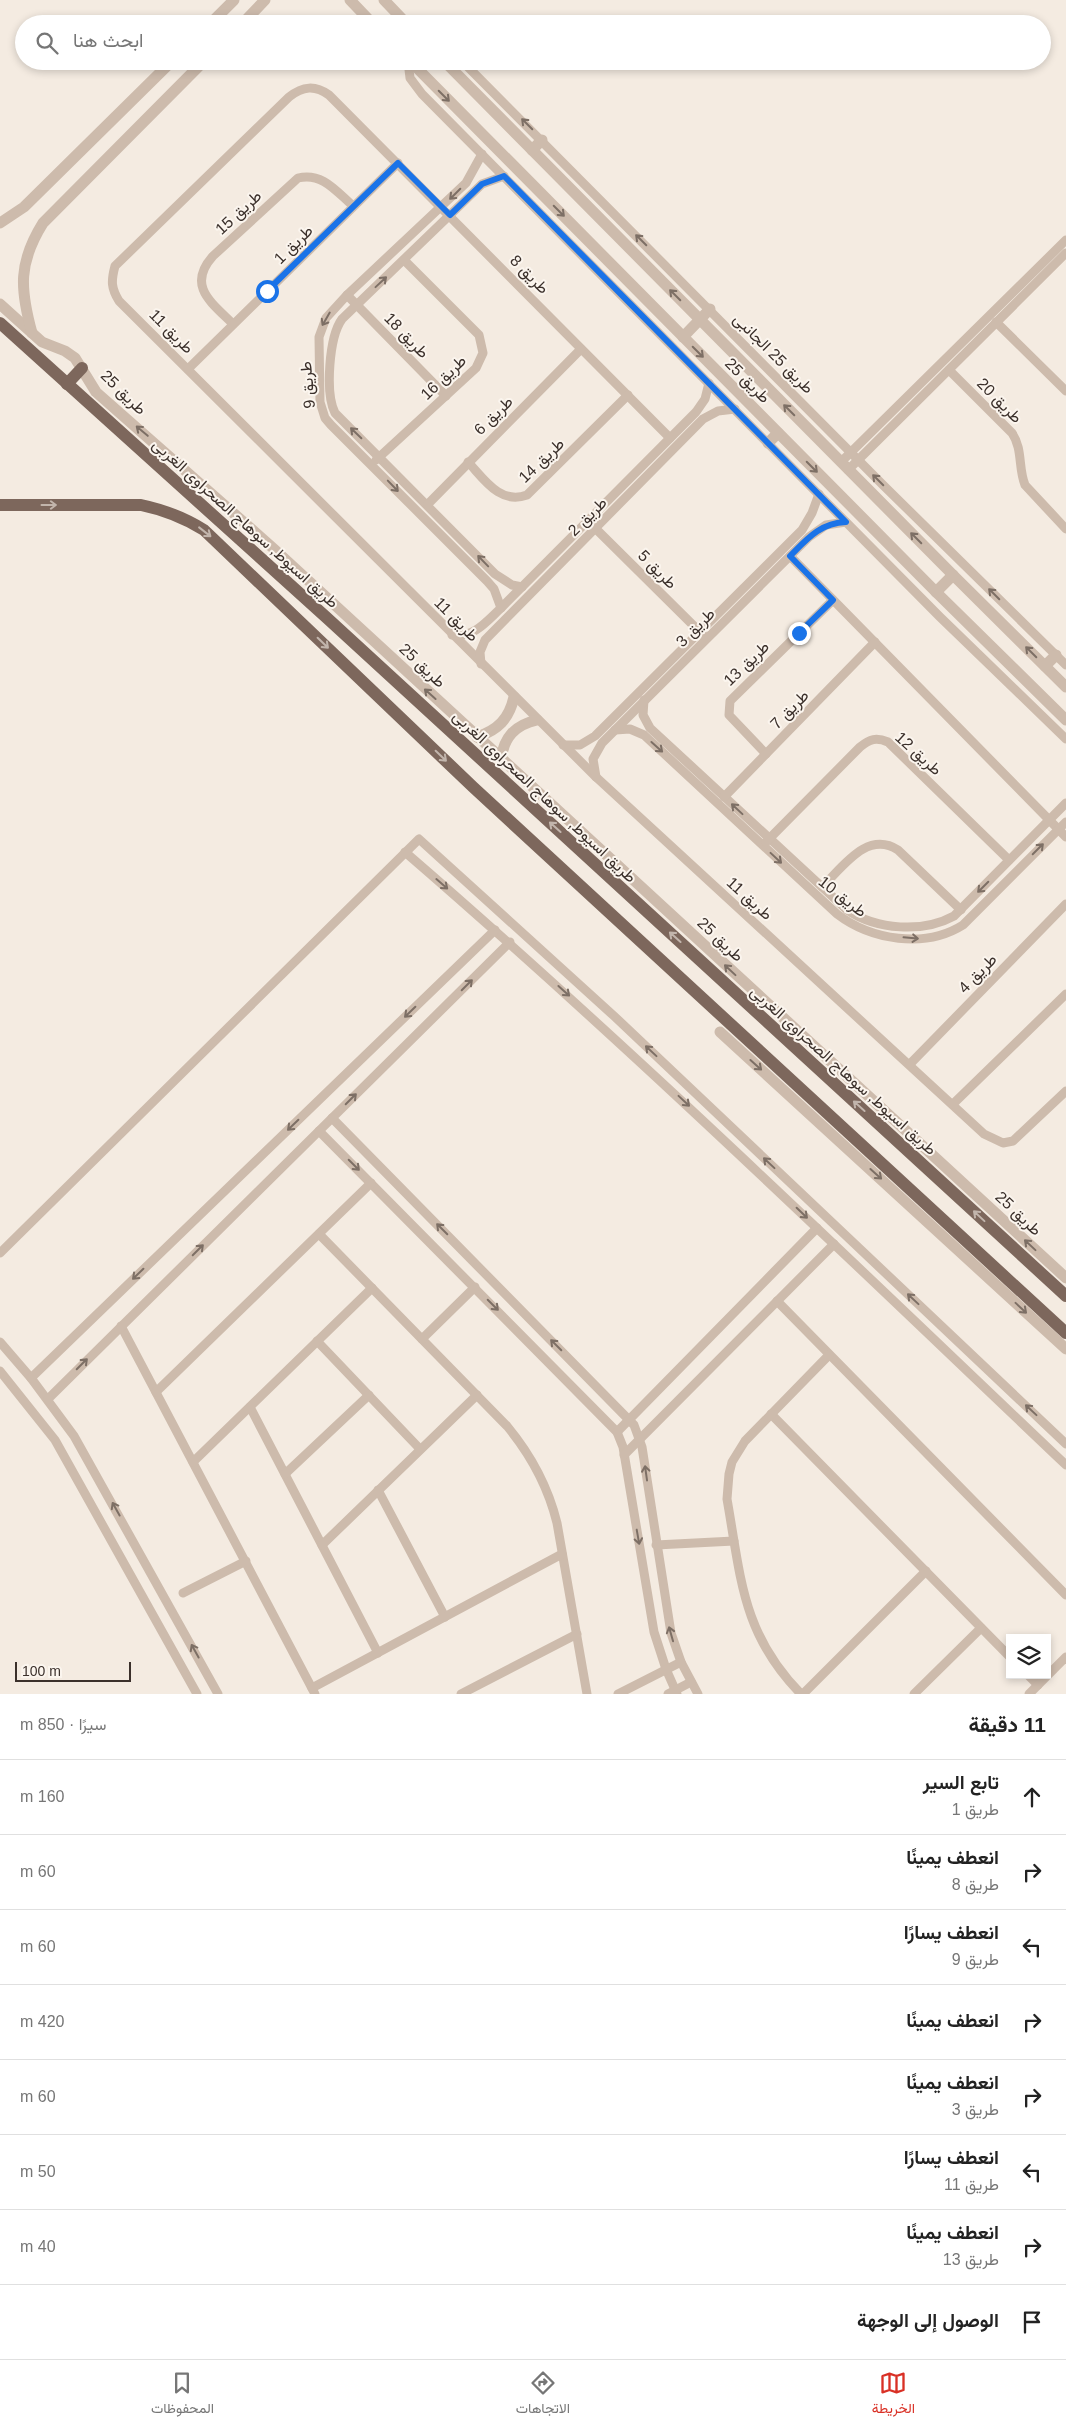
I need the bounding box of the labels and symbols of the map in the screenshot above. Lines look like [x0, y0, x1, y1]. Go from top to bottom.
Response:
one-way arrow [438, 90, 450, 102]
one-way arrow [521, 118, 533, 130]
street label: طريق 15 [212, 187, 266, 239]
one-way arrow [449, 188, 461, 200]
one-way arrow [552, 205, 565, 217]
street label: طريق 1 [271, 222, 317, 268]
one-way arrow [635, 233, 647, 246]
street label: طريق 8 [506, 252, 552, 298]
one-way arrow [375, 275, 387, 288]
route start [256, 280, 279, 303]
one-way arrow [669, 288, 681, 301]
street label: طريق 11 [145, 306, 197, 358]
street label: طريق 18 [380, 309, 432, 363]
street label: طريق 25 الجانبى [730, 309, 818, 397]
one-way arrow [321, 312, 331, 326]
one-way arrow [691, 345, 703, 357]
street label: طريق 16 [417, 352, 471, 404]
street label: طريق 25 [721, 353, 775, 407]
street label: طريق 9 [297, 360, 320, 409]
street label: طريق 25 [96, 367, 150, 419]
street label: طريق 20 [972, 374, 1026, 428]
street label: طريق 6 [471, 393, 517, 439]
one-way arrow [783, 404, 795, 416]
one-way arrow [136, 425, 149, 436]
one-way arrow [350, 427, 362, 439]
street label: طريق اسيوط, سوهاج الصحراوى الغربى [147, 435, 342, 614]
street label: طريق 14 [515, 435, 569, 487]
one-way arrow [806, 461, 818, 473]
one-way arrow [872, 474, 884, 486]
one-way arrow [387, 480, 399, 492]
street label: طريق 2 [565, 494, 611, 540]
one-way arrow [40, 500, 56, 510]
one-way arrow [198, 527, 212, 537]
one-way arrow [910, 532, 922, 544]
street label: طريق 5 [634, 547, 680, 593]
one-way arrow [477, 554, 489, 567]
one-way arrow [988, 588, 1000, 600]
street label: طريق 11 [430, 594, 482, 646]
street label: طريق 3 [673, 605, 719, 651]
route end [788, 622, 811, 645]
one-way arrow [317, 637, 329, 649]
street label: طريق 13 [720, 638, 774, 690]
street label: طريق 25 [395, 640, 449, 692]
one-way arrow [1025, 646, 1037, 659]
street label: طريق 7 [767, 686, 813, 734]
one-way arrow [424, 688, 437, 700]
street label: طريق اسيوط, سوهاج الصحراوى الغربى [448, 707, 640, 888]
street label: طريق 12 [891, 728, 945, 780]
one-way arrow [651, 741, 664, 753]
one-way arrow [434, 750, 447, 762]
one-way arrow [731, 803, 743, 815]
one-way arrow [548, 822, 561, 833]
one-way arrow [1032, 843, 1045, 855]
one-way arrow [769, 852, 782, 864]
street label: طريق 10 [814, 872, 870, 922]
street label: طريق 11 [722, 874, 776, 925]
one-way arrow [436, 878, 449, 890]
one-way arrow [977, 881, 989, 894]
street label: طريق 25 [693, 914, 747, 966]
one-way arrow [668, 931, 681, 943]
one-way arrow [903, 933, 919, 943]
street label: طريق 4 [955, 950, 1001, 998]
one-way arrow [723, 964, 736, 976]
one-way arrow [461, 979, 473, 991]
street label: طريق اسيوط, سوهاج الصحراوى الغربى [745, 982, 940, 1161]
one-way arrow [558, 985, 571, 997]
one-way arrow [404, 1006, 416, 1018]
one-way arrow [645, 1045, 658, 1057]
one-way arrow [749, 1059, 762, 1071]
one-way arrow [345, 1093, 357, 1105]
one-way arrow [678, 1095, 690, 1107]
one-way arrow [853, 1100, 866, 1112]
one-way arrow [287, 1119, 299, 1131]
one-way arrow [763, 1157, 776, 1169]
one-way arrow [347, 1159, 360, 1171]
one-way arrow [869, 1169, 882, 1180]
street label: طريق 25 [991, 1188, 1045, 1240]
one-way arrow [795, 1207, 808, 1219]
one-way arrow [972, 1210, 985, 1222]
one-way arrow [435, 1223, 448, 1235]
one-way arrow [1024, 1239, 1037, 1251]
one-way arrow [192, 1244, 204, 1256]
one-way arrow [133, 1268, 145, 1280]
one-way arrow [906, 1293, 919, 1305]
one-way arrow [487, 1299, 499, 1311]
one-way arrow [1015, 1302, 1028, 1314]
one-way arrow [550, 1338, 562, 1351]
one-way arrow [76, 1358, 88, 1370]
one-way arrow [1024, 1404, 1037, 1416]
one-way arrow [641, 1466, 651, 1482]
one-way arrow [111, 1502, 120, 1517]
one-way arrow [634, 1529, 644, 1545]
one-way arrow [666, 1626, 676, 1642]
one-way arrow [189, 1645, 199, 1659]
scale bar [15, 1659, 131, 1682]

